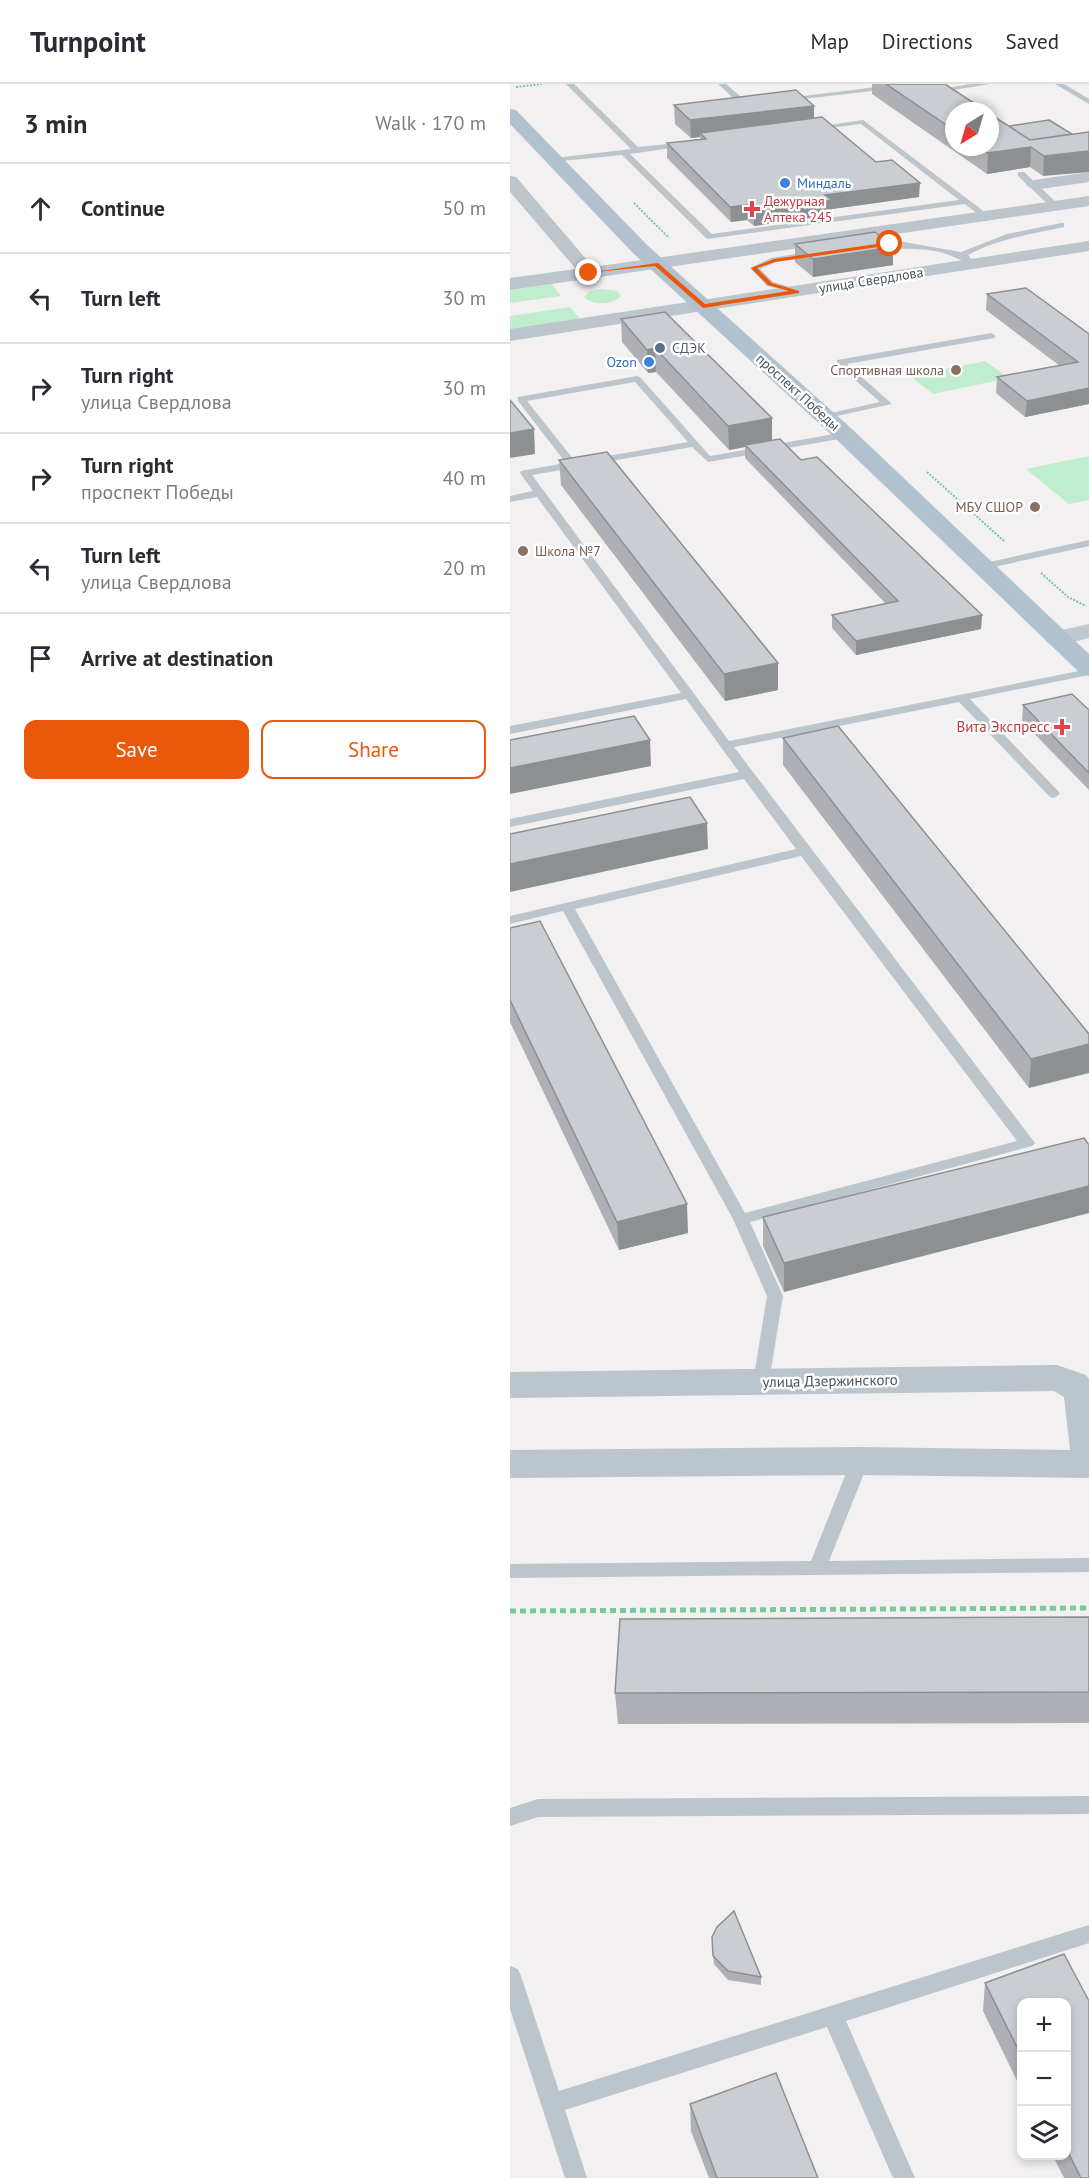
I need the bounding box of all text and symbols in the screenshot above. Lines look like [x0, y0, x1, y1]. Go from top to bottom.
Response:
text: Turnpoint [30, 23, 146, 60]
text: Map [810, 28, 849, 55]
text: Directions [882, 28, 973, 55]
text: Saved [1006, 28, 1059, 55]
north arrow [945, 102, 999, 156]
text: 3 min [24, 107, 87, 140]
text: Walk · 170 m [375, 110, 486, 136]
place label: Миндаль [797, 174, 852, 192]
marker: Миндаль [778, 176, 792, 190]
icon: ahead [24, 192, 57, 225]
place label: Дежурная Аптека 245 [764, 192, 832, 226]
text: Continue [81, 194, 165, 222]
text: 50 m [443, 195, 486, 221]
marker: Дежурная Аптека 245 [745, 202, 759, 216]
route start [876, 230, 902, 256]
route end [575, 259, 601, 285]
street label: улица Свердлова [818, 263, 925, 297]
icon: left [24, 282, 57, 315]
text: Turn left [81, 284, 161, 312]
text: 30 m [443, 285, 486, 311]
place label: СДЭК [672, 339, 706, 357]
marker: СДЭК [653, 341, 667, 355]
street label: проспект Победы [752, 350, 844, 434]
place label: Ozon [607, 353, 637, 371]
marker: Ozon [642, 355, 656, 369]
text: Turn right [81, 361, 173, 389]
place label: Спортивная школа [830, 361, 944, 379]
marker: Спортивная школа [949, 363, 963, 377]
icon: right [24, 372, 57, 405]
text: 30 m [443, 375, 486, 401]
text: улица Свердлова [81, 389, 232, 415]
text: Turn right [81, 451, 173, 479]
icon: right [24, 462, 57, 495]
text: 40 m [443, 465, 486, 491]
text: проспект Победы [81, 479, 234, 505]
place label: МБУ СШОР [955, 498, 1023, 516]
marker: МБУ СШОР [1028, 500, 1042, 514]
text: Turn left [81, 541, 161, 569]
place label: Школа №7 [535, 542, 601, 560]
marker: Школа №7 [516, 544, 530, 558]
icon: left [24, 552, 57, 585]
text: 20 m [443, 555, 486, 581]
text: улица Свердлова [81, 569, 232, 595]
icon: arrive [24, 642, 57, 675]
text: Arrive at destination [81, 644, 273, 672]
place label: Вита Экспресс [956, 717, 1050, 736]
button: Save [24, 720, 249, 779]
button: Share [261, 720, 486, 779]
marker: Вита Экспресс [1055, 720, 1069, 734]
street label: улица Дзержинского [762, 1370, 898, 1391]
map controls [1017, 1998, 1071, 2160]
button: + [1017, 1998, 1071, 2052]
button: − [1017, 2052, 1071, 2106]
button: layers [1017, 2106, 1071, 2160]

